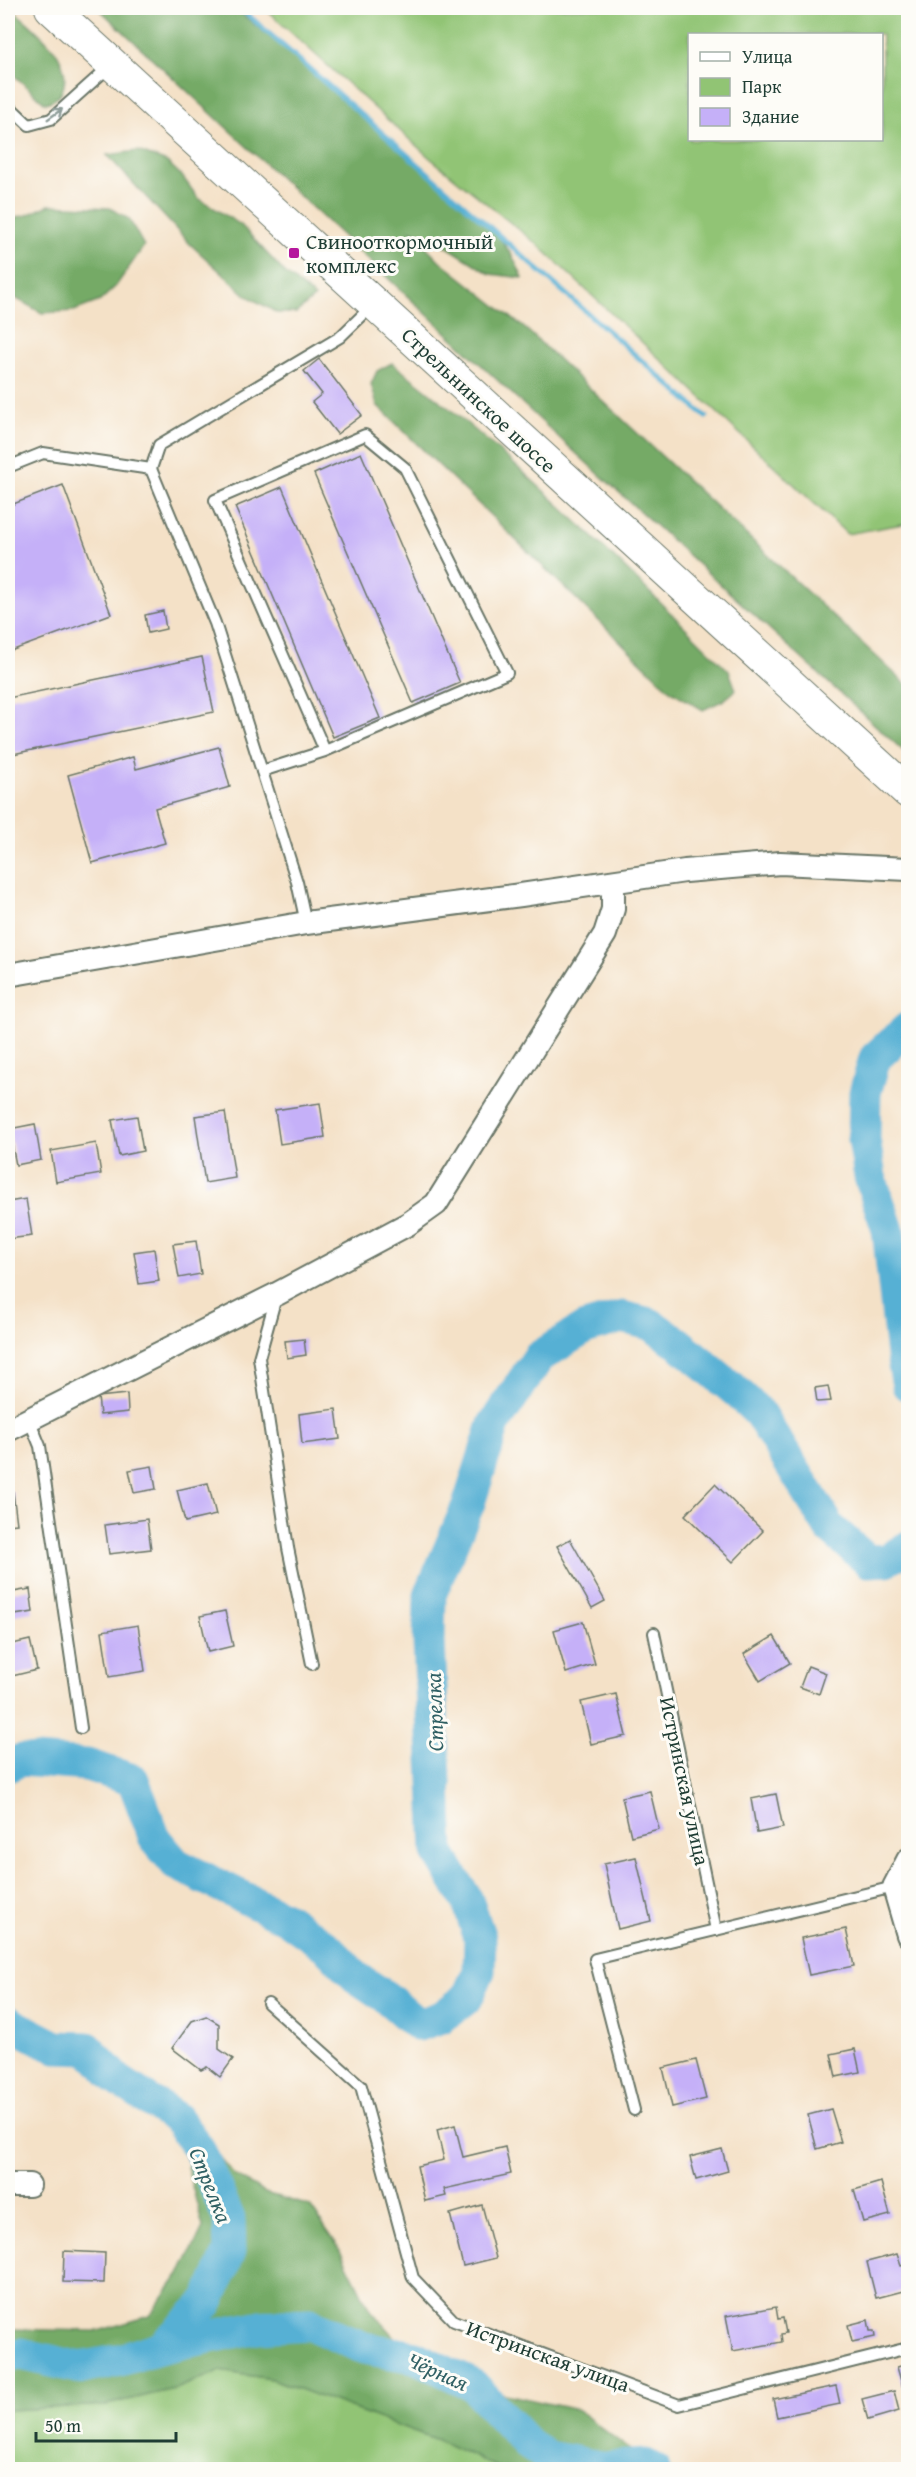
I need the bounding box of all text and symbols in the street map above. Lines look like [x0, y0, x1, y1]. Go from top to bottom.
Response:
legend [688, 33, 883, 141]
text: Улица [742, 43, 793, 70]
text: Парк [742, 73, 782, 100]
text: Здание [742, 103, 799, 130]
one-way arrow [47, 108, 63, 120]
place label: Свинооткормочный комплекс [306, 226, 493, 281]
marker: Свинооткормочный комплекс [287, 246, 301, 260]
street label: Стрельнинское шоссе [395, 320, 563, 480]
water label: Стрелка [417, 1672, 451, 1752]
street label: Истринская улица [652, 1694, 718, 1868]
water label: Стрелка [181, 2142, 241, 2228]
street label: Истринская улица [462, 2312, 634, 2400]
water label: Чёрная [402, 2343, 474, 2399]
scale bar [36, 2405, 176, 2443]
text: 50 m [45, 2412, 81, 2439]

